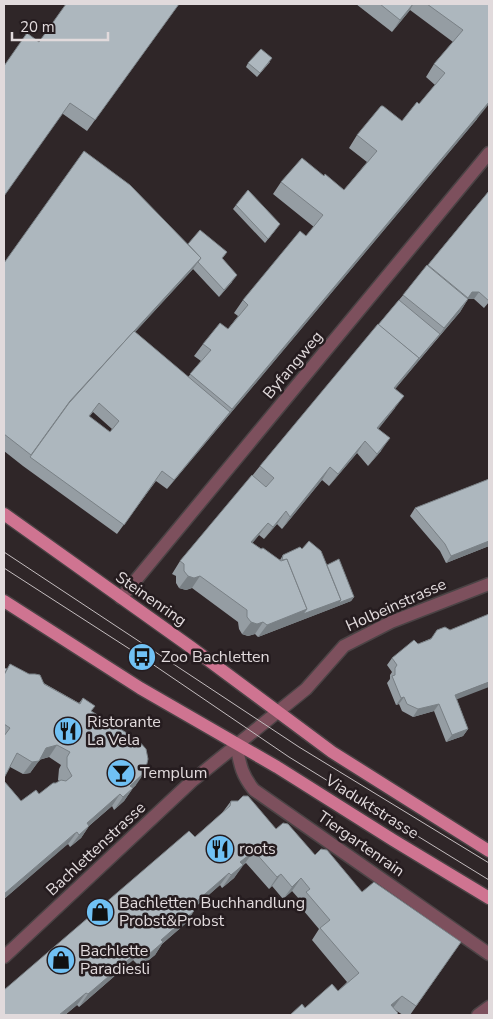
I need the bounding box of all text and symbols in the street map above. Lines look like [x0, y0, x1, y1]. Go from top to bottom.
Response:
scale bar [12, 10, 109, 42]
text: 20 m [20, 17, 55, 37]
street label: Byfangweg [258, 326, 328, 404]
street label: Steinenring [111, 566, 191, 632]
street label: Holbeinstrasse [342, 573, 450, 637]
bus stop icon: Zoo Bachletten [127, 642, 157, 672]
place label: Zoo Bachletten [161, 646, 270, 668]
place label: Ristorante La Vela [87, 711, 161, 751]
restaurant icon: Ristorante La Vela [53, 716, 83, 746]
bar icon: Templum [106, 758, 136, 788]
place label: Templum [140, 762, 207, 784]
street label: Viaduktstrasse [320, 769, 423, 844]
street label: Bachlettenstrasse [41, 797, 151, 901]
street label: Tiergartenrain [313, 806, 409, 882]
restaurant icon: roots [205, 834, 235, 864]
place label: roots [239, 838, 276, 860]
place label: Bachletten Buchhandlung Probst&Probst [119, 892, 305, 932]
shop icon: Bachletten Buchhandlung Probst&Probst [85, 897, 115, 927]
place label: Bachlette Paradiesli [80, 940, 150, 980]
shop icon: Bachlette Paradiesli [46, 945, 76, 975]

